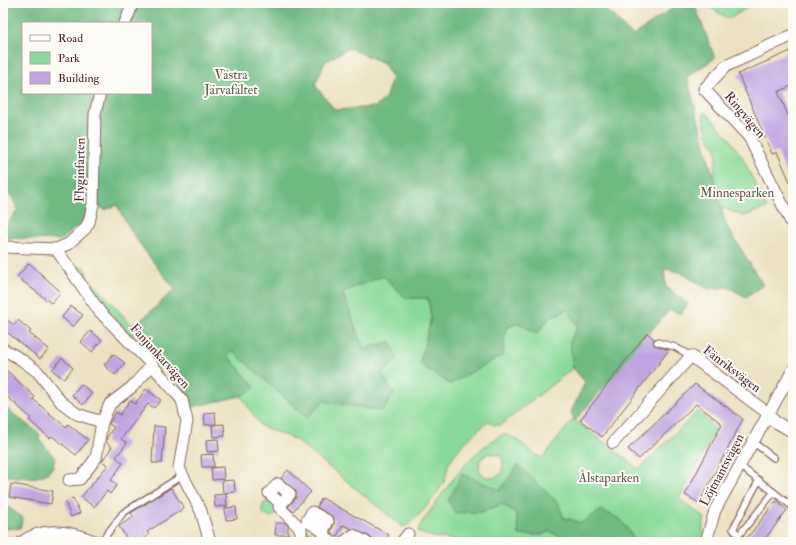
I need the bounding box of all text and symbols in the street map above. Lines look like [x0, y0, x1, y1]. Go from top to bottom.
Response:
legend [22, 22, 152, 94]
text: Road [58, 31, 83, 46]
text: Park [58, 51, 80, 66]
park label: Västra Järvafältet [204, 67, 257, 98]
text: Building [58, 71, 101, 86]
street label: Ringvägen [721, 89, 769, 142]
street label: Flyginfarten [71, 137, 90, 202]
park label: Minnesparken [700, 185, 774, 202]
street label: Fanjunkarvägen [127, 320, 194, 392]
street label: Fänriksvägen [700, 342, 764, 396]
street label: Löjtnantsvägen [696, 431, 748, 509]
park label: Ålstaparken [578, 469, 640, 487]

